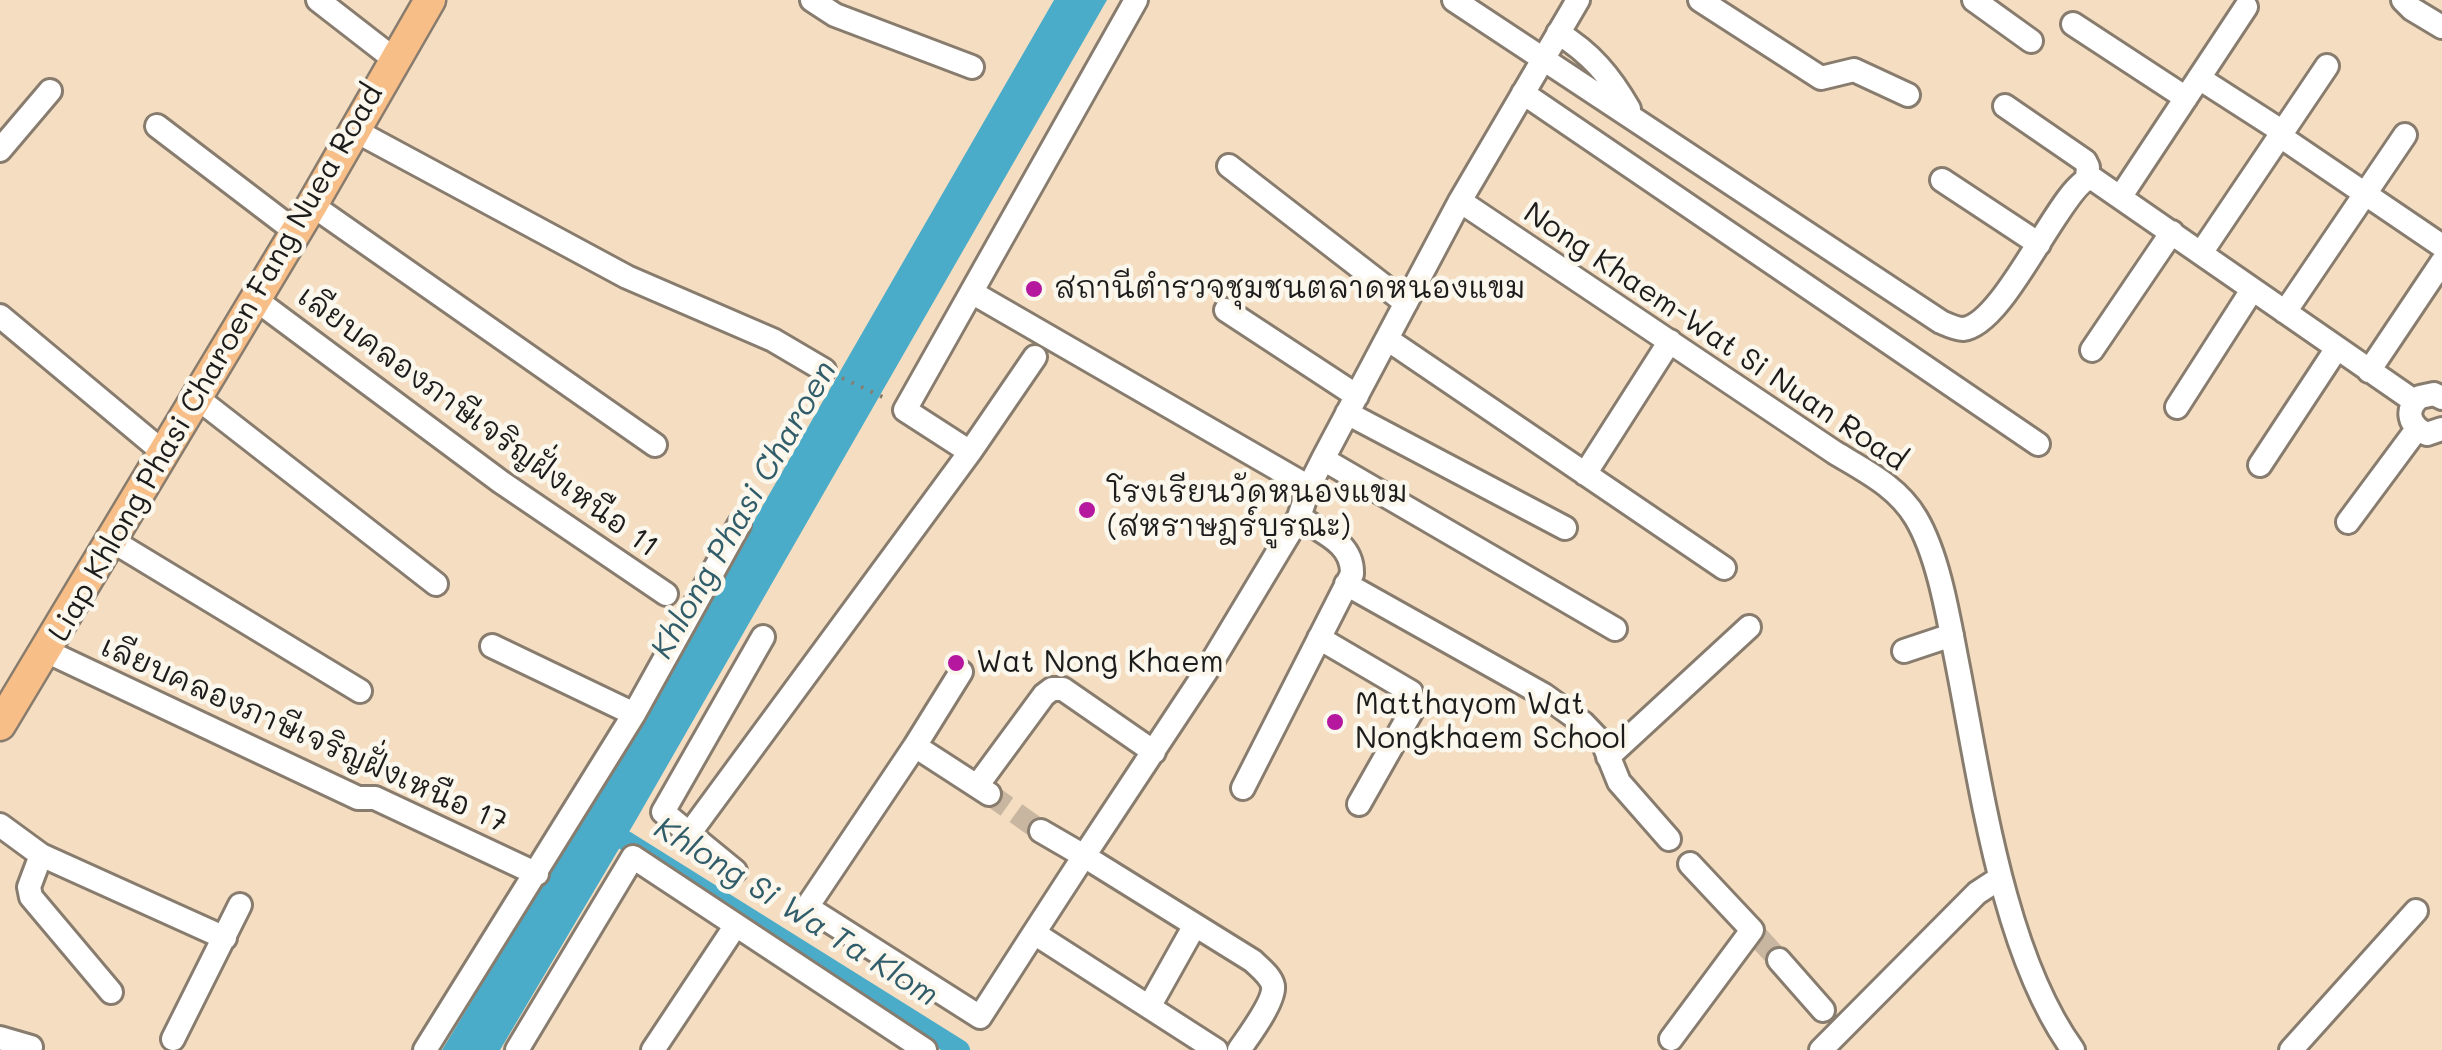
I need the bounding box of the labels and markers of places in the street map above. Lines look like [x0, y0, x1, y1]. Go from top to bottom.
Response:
place label: สถานีตำรวจชุมชนตลาดหนองแขม [1054, 271, 1526, 307]
marker: สถานีตำรวจชุมชนตลาดหนองแขม [1023, 278, 1045, 300]
place label: โรงเรียนวัดหนองแขม (สหราษฎร์บูรณะ) [1107, 475, 1408, 546]
marker: โรงเรียนวัดหนองแขม (สหราษฎร์บูรณะ) [1076, 499, 1098, 521]
place label: Wat Nong Khaem [976, 645, 1224, 681]
marker: Wat Nong Khaem [945, 652, 967, 674]
place label: Matthayom Wat Nongkhaem School [1355, 687, 1627, 758]
marker: Matthayom Wat Nongkhaem School [1324, 711, 1346, 733]

